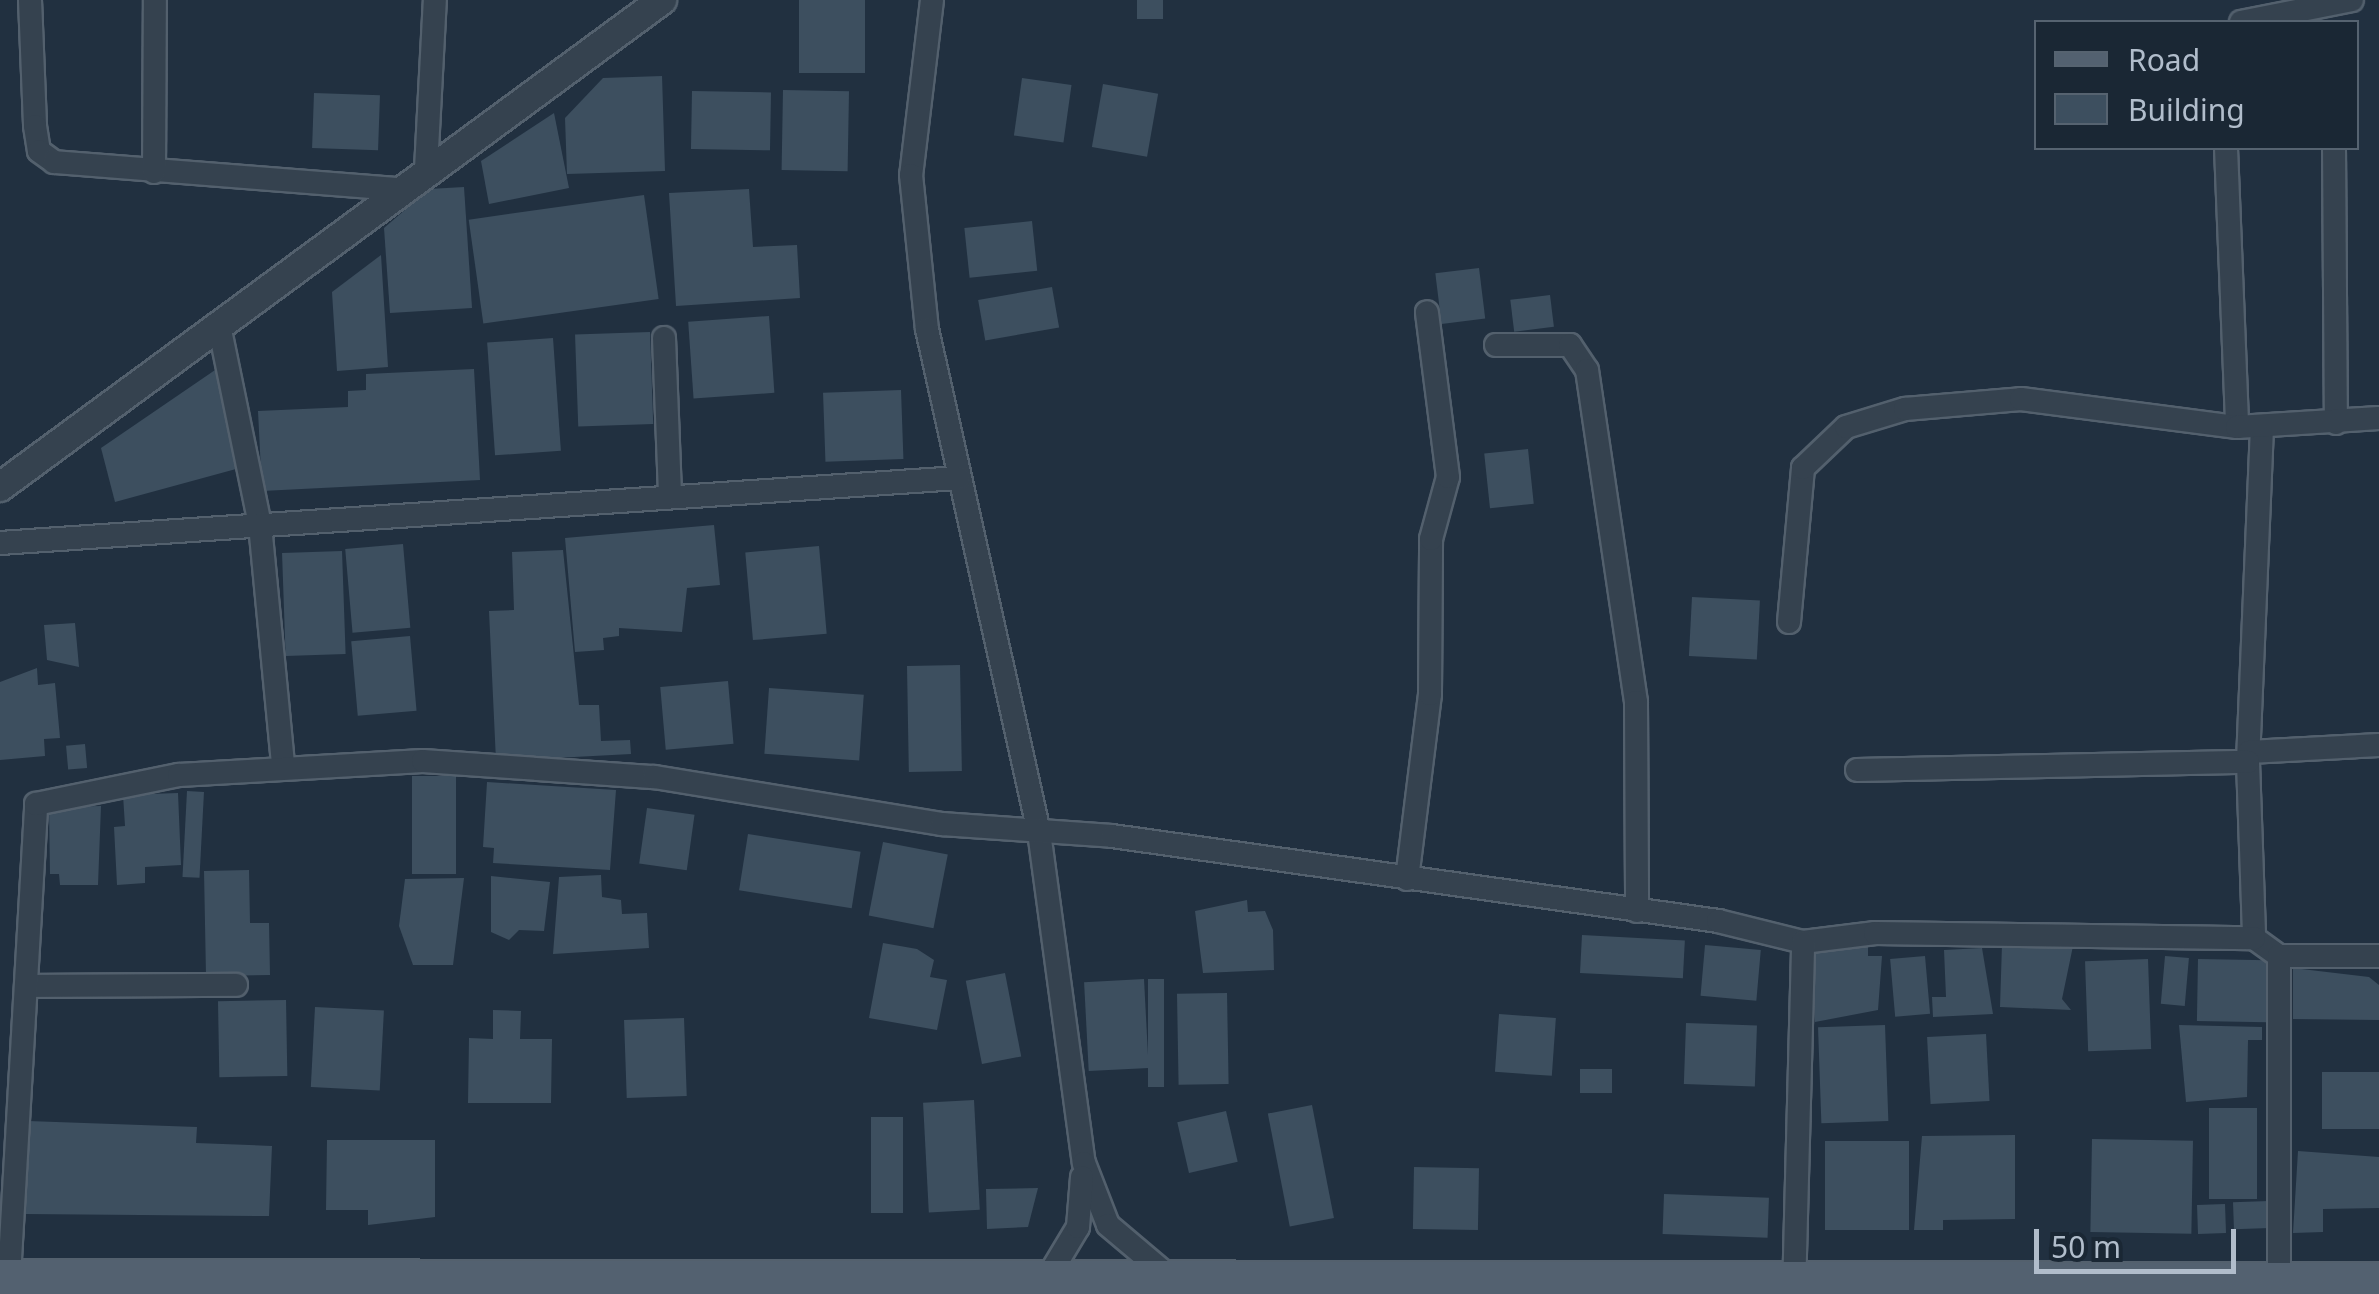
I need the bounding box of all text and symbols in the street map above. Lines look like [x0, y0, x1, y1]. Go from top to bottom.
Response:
legend [2034, 20, 2359, 150]
text: Road [2128, 39, 2200, 80]
text: Building [2128, 89, 2245, 130]
scale bar [2039, 1209, 2242, 1271]
text: 50 m [2051, 1226, 2121, 1267]

